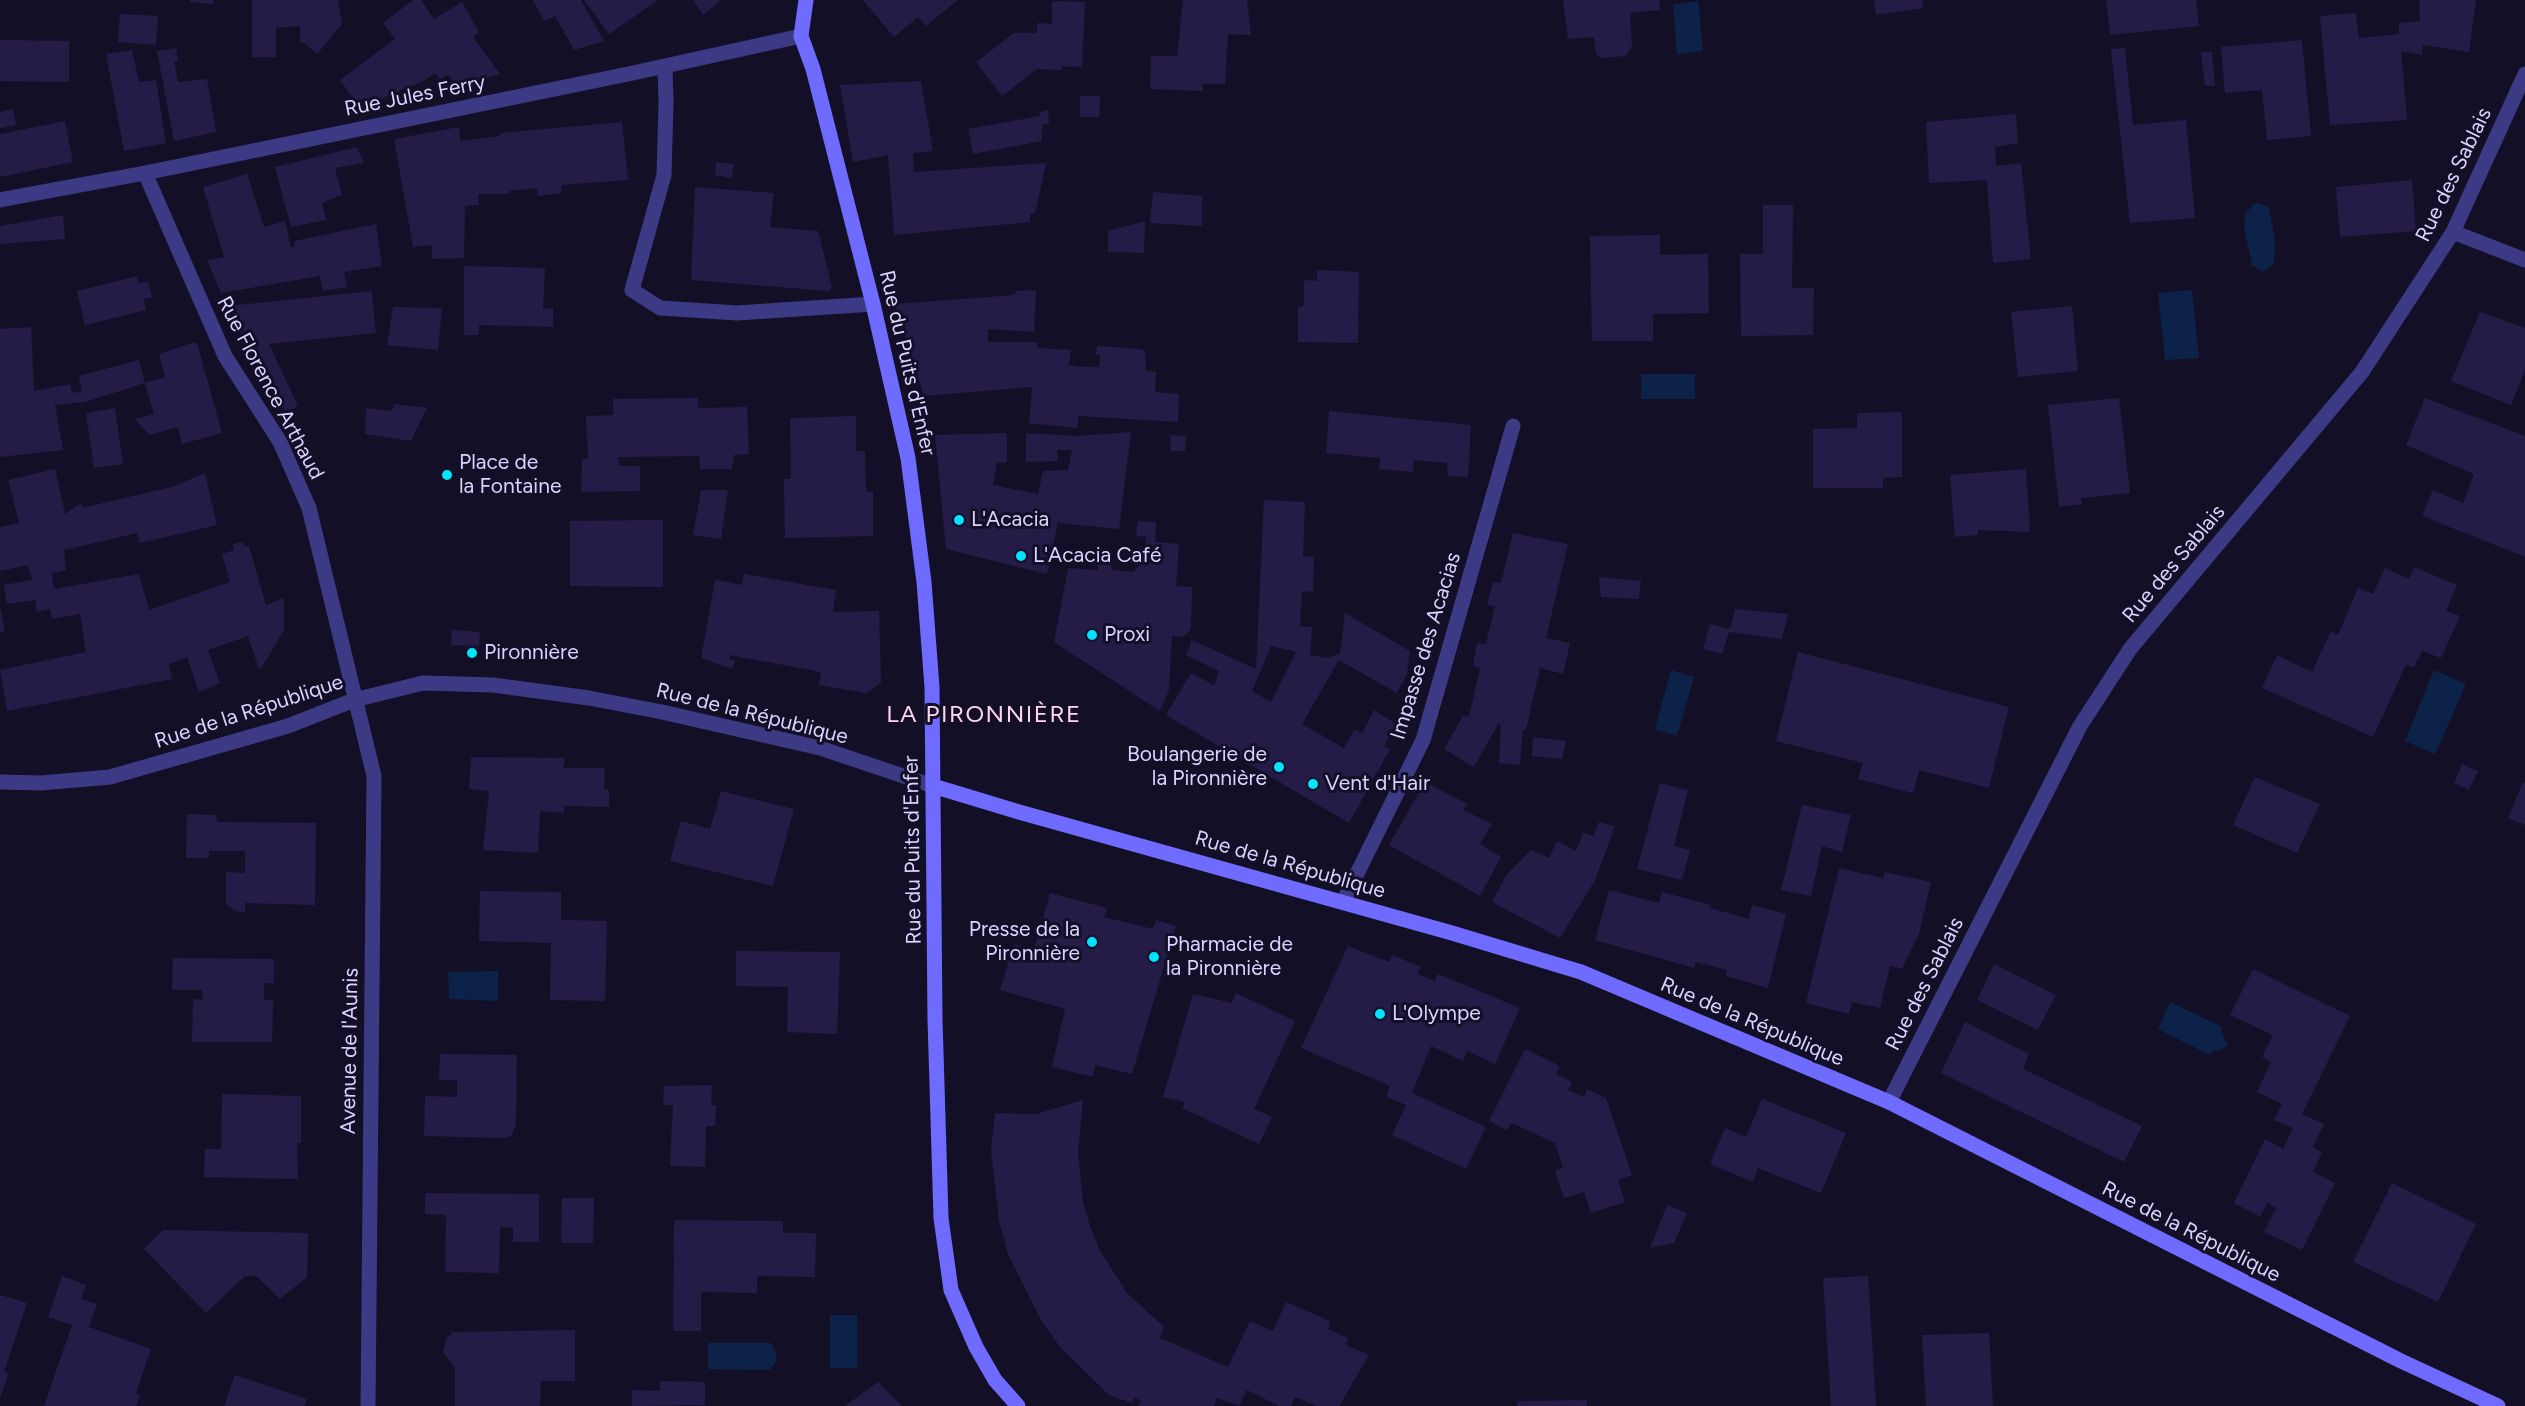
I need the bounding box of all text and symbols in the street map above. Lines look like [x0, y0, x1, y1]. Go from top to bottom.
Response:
street label: Rue Jules Ferry [342, 70, 488, 122]
street label: Rue des Sablais [2411, 104, 2497, 246]
street label: Rue du Puits d'Enfer [873, 268, 941, 458]
street label: Rue Florence Arthaud [211, 292, 329, 484]
place label: Place de la Fontaine [459, 450, 561, 500]
marker: Place de la Fontaine [440, 468, 454, 482]
street label: Rue des Sablais [2117, 500, 2231, 628]
place label: L'Acacia [971, 507, 1049, 533]
marker: L'Acacia [952, 513, 966, 527]
place label: L'Acacia Café [1033, 543, 1161, 569]
marker: L'Acacia Café [1014, 549, 1028, 563]
street label: Impasse des Acacias [1386, 549, 1466, 743]
place label: Proxi [1104, 622, 1150, 648]
marker: Proxi [1085, 628, 1099, 642]
place label: Pironnière [484, 640, 579, 666]
marker: Pironnière [465, 646, 479, 660]
street label: Rue de la République [151, 670, 347, 754]
street label: Rue de la République [653, 678, 851, 750]
district label: LA PIRONNIÈRE [886, 701, 1082, 729]
place label: Boulangerie de la Pironnière [1127, 742, 1267, 792]
street label: Rue du Puits d'Enfer [899, 755, 927, 945]
marker: Boulangerie de la Pironnière [1272, 760, 1286, 774]
place label: Vent d'Hair [1325, 771, 1430, 797]
marker: Vent d'Hair [1306, 777, 1320, 791]
street label: Rue de la République [1192, 826, 1388, 904]
street label: Rue des Sablais [1881, 913, 1969, 1055]
place label: Presse de la Pironnière [969, 917, 1080, 967]
place label: Pharmacie de la Pironnière [1166, 932, 1293, 982]
marker: Presse de la Pironnière [1085, 935, 1099, 949]
marker: Pharmacie de la Pironnière [1147, 950, 1161, 964]
street label: Avenue de l'Aunis [336, 968, 364, 1134]
street label: Rue de la République [1656, 972, 1848, 1072]
place label: L'Olympe [1392, 1001, 1481, 1027]
marker: L'Olympe [1373, 1007, 1387, 1021]
street label: Rue de la République [2098, 1176, 2284, 1288]

